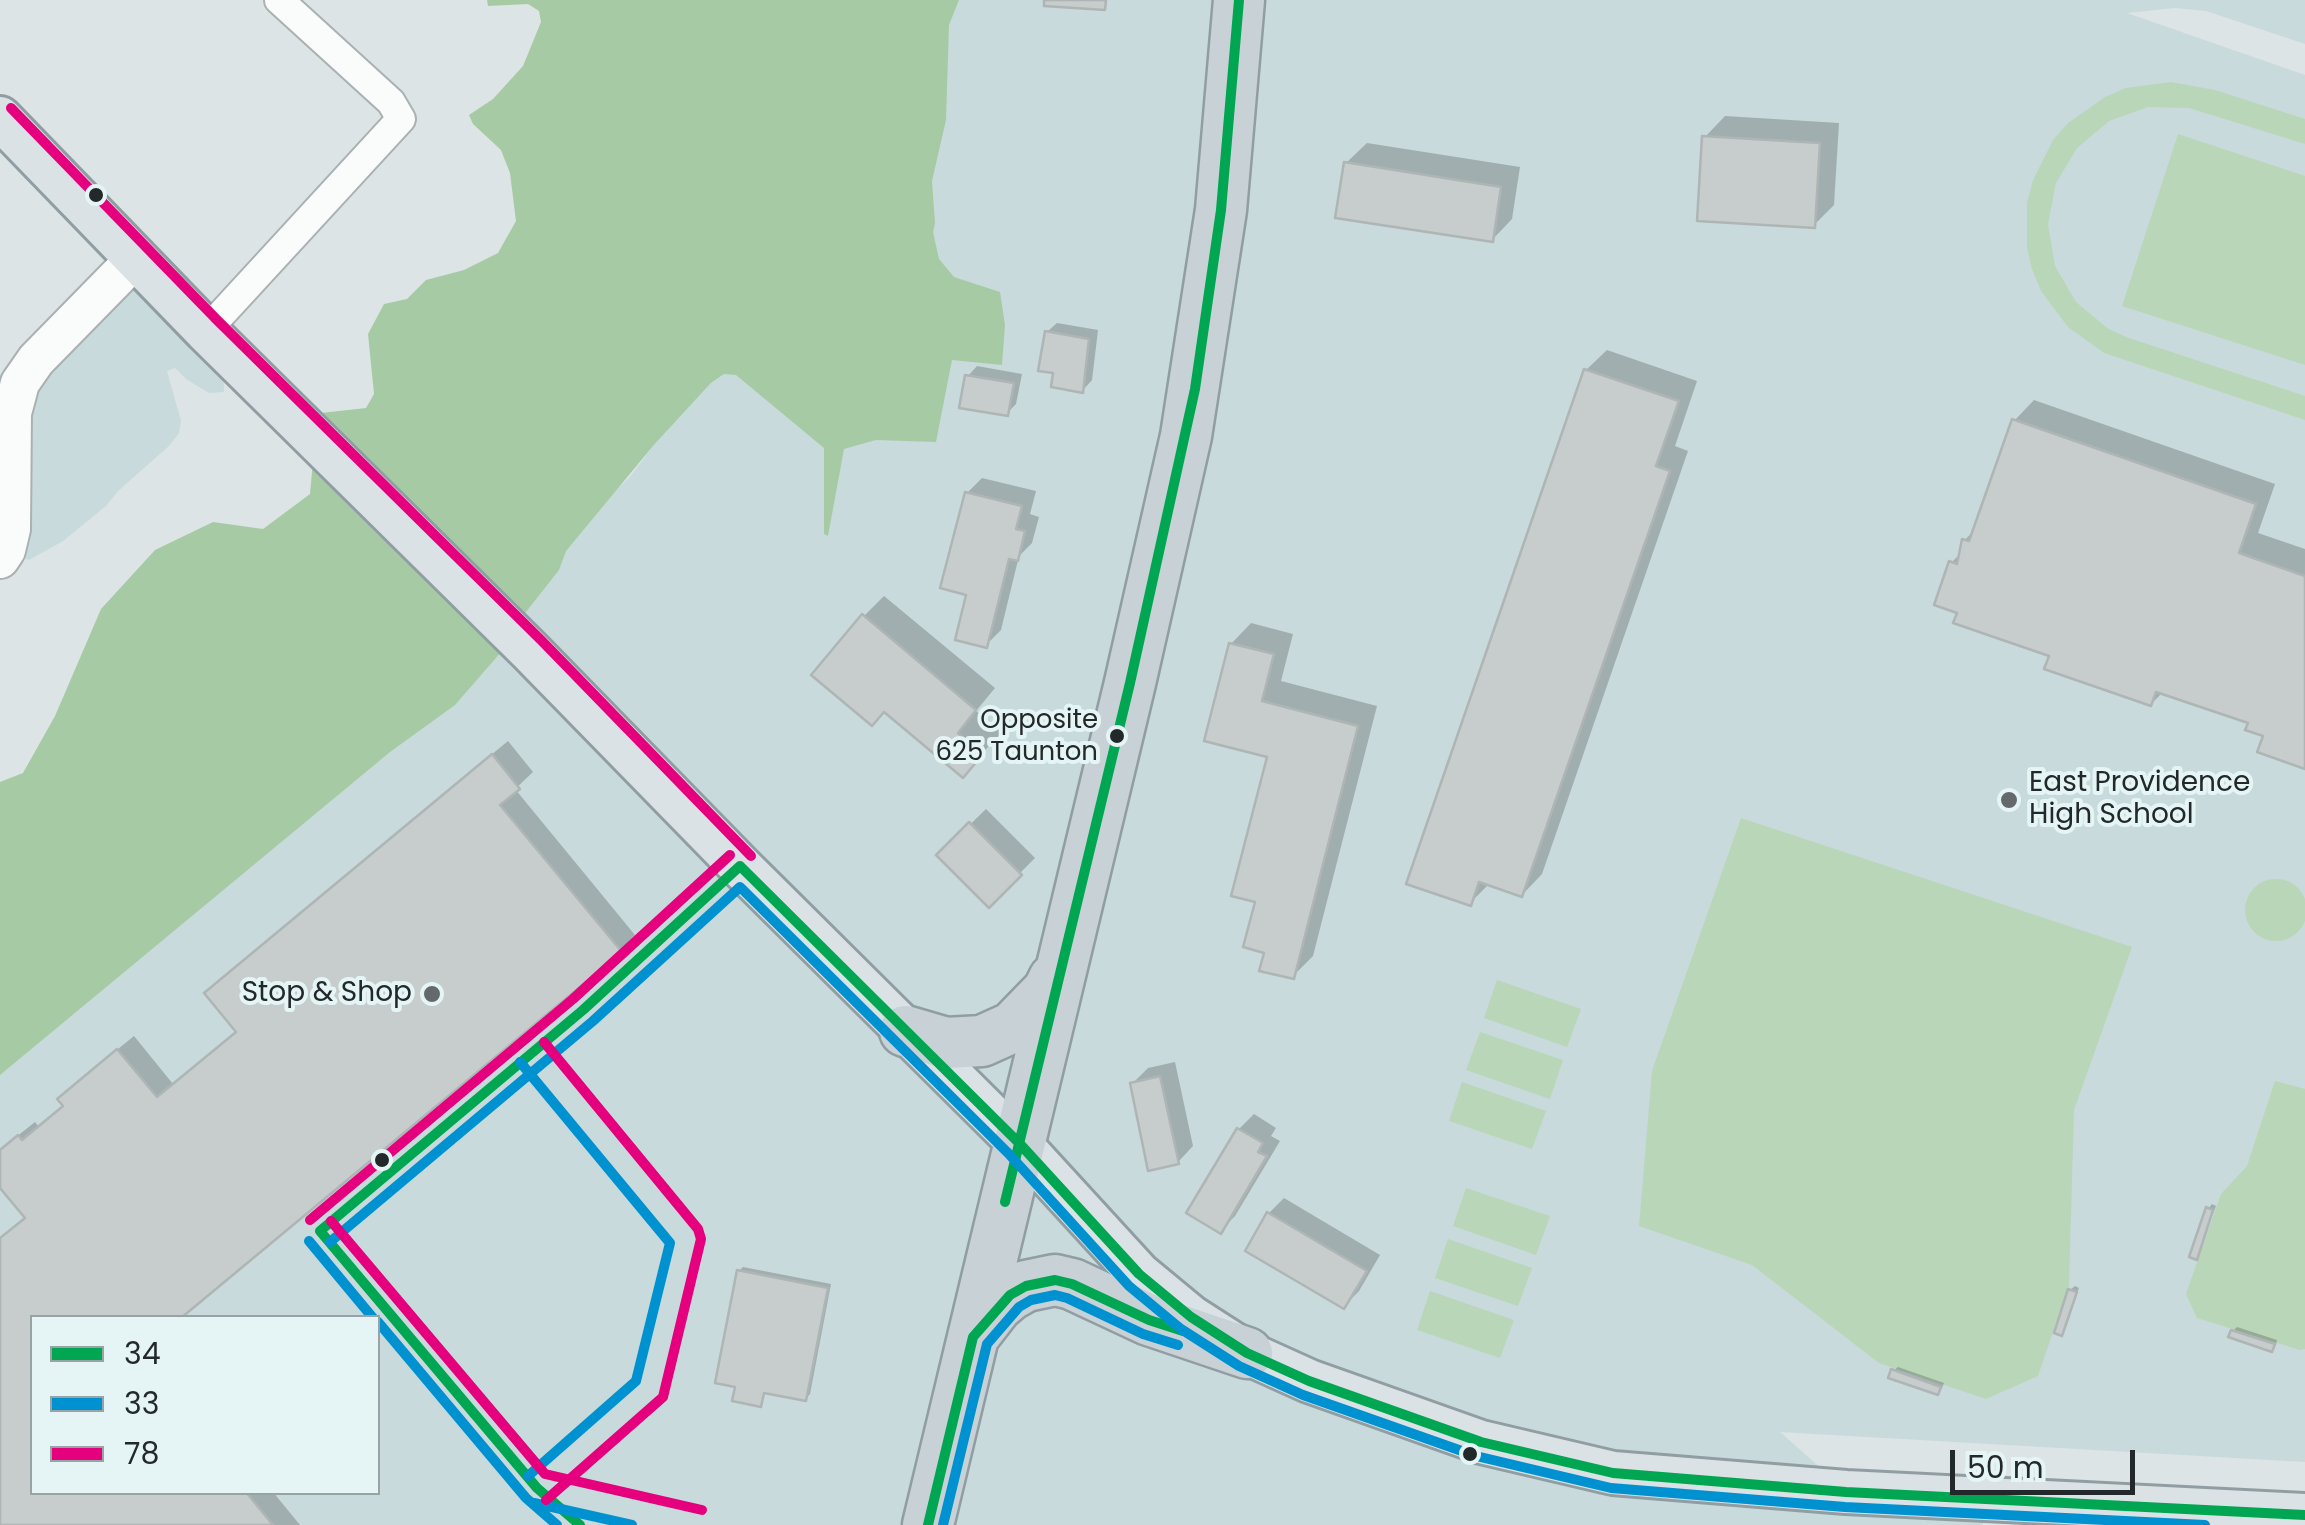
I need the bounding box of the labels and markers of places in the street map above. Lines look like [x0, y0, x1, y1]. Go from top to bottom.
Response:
unlabelled marker [86, 185, 106, 205]
place label: Opposite 625 Taunton [936, 705, 1098, 766]
marker: Opposite 625 Taunton [1107, 726, 1127, 746]
place label: East Providence High School [2029, 767, 2250, 833]
marker: East Providence High School [1998, 789, 2020, 811]
place label: Stop & Shop [242, 977, 412, 1011]
marker: Stop & Shop [421, 983, 443, 1005]
unlabelled marker [372, 1150, 392, 1170]
unlabelled marker [1460, 1444, 1480, 1464]

